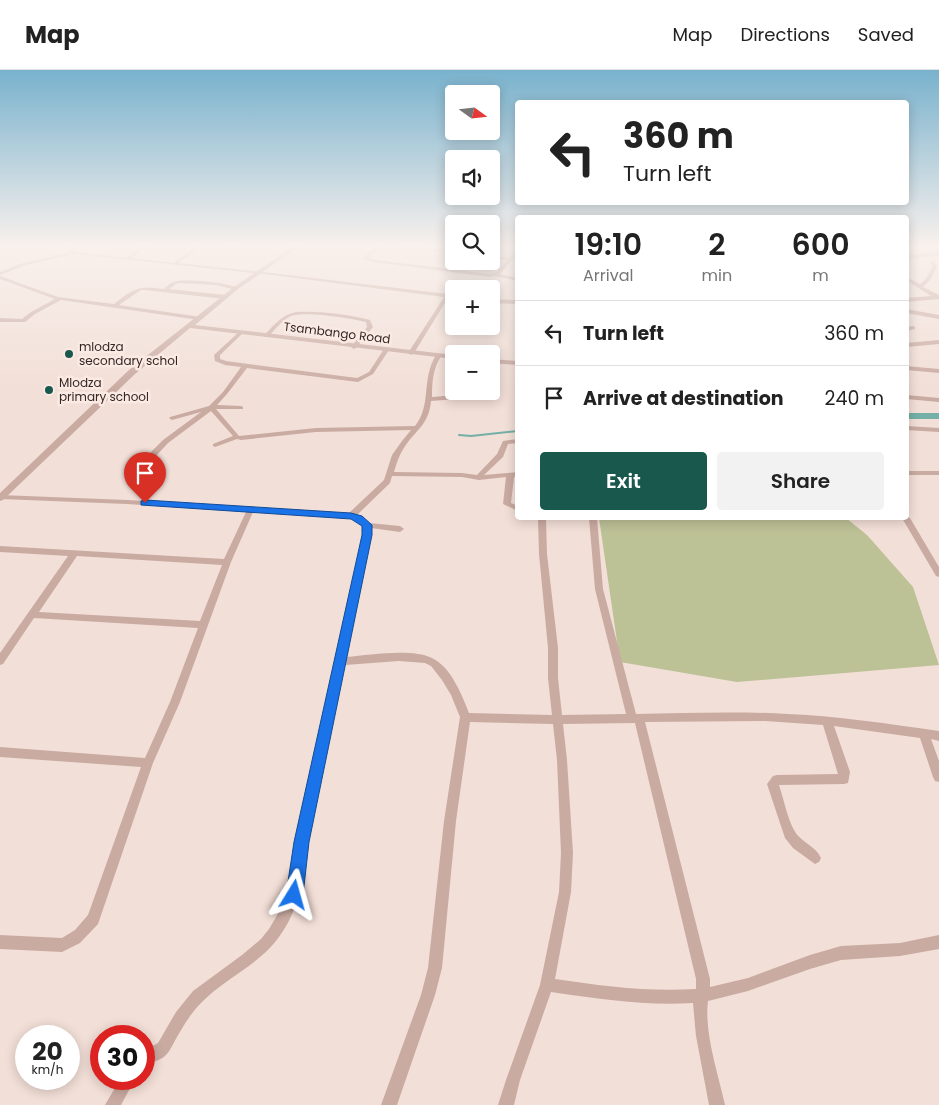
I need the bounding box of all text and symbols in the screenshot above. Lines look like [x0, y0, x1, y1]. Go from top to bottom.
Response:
text: Map [25, 18, 80, 51]
text: Map [673, 22, 712, 47]
text: Directions [740, 22, 830, 47]
text: Saved [858, 22, 914, 47]
north arrow [445, 85, 500, 140]
map controls [445, 85, 500, 400]
text: 360 m [623, 111, 734, 160]
icon: left [540, 120, 605, 185]
button: sound [445, 150, 500, 205]
text: Turn left [623, 158, 711, 189]
button: search [445, 215, 500, 270]
text: 19:10 [574, 223, 642, 266]
text: 2 [708, 223, 726, 266]
text: 600 [792, 223, 850, 266]
text: Arrival [583, 264, 633, 287]
text: min [702, 264, 732, 287]
text: m [812, 264, 829, 287]
button: + [445, 280, 500, 335]
street label: Tsambango Road [283, 318, 391, 347]
icon: left [540, 319, 568, 347]
text: Turn left [583, 320, 664, 347]
text: 360 m [824, 320, 884, 347]
place label: mlodza secondary schol [79, 338, 178, 369]
button: − [445, 345, 500, 400]
marker: mlodza secondary schol [63, 348, 75, 360]
place label: Mlodza primary school [59, 374, 149, 405]
marker: Mlodza primary school [43, 384, 55, 396]
icon: arrive [540, 384, 568, 412]
text: Arrive at destination [583, 385, 784, 412]
text: 240 m [825, 385, 884, 412]
pin [124, 452, 166, 503]
button: Exit [540, 452, 707, 510]
button: Share [717, 452, 884, 510]
icon: arrive [131, 459, 159, 487]
position arrow [267, 868, 319, 920]
speed limit sign: 30 [90, 1025, 155, 1090]
text: 20 [32, 1034, 63, 1069]
text: km/h [32, 1061, 63, 1078]

